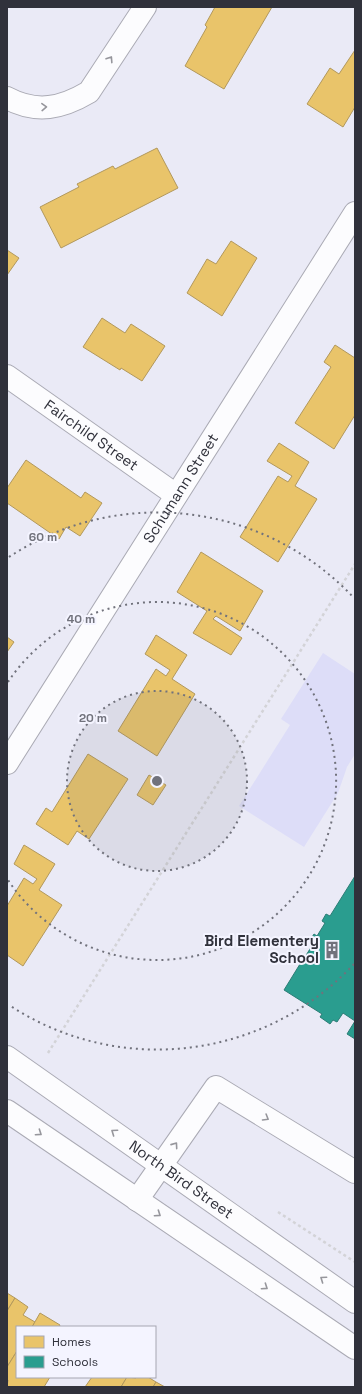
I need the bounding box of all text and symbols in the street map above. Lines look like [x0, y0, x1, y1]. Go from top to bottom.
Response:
one-way arrow [106, 56, 113, 63]
one-way arrow [41, 103, 47, 111]
street label: Fairchild Street [41, 395, 142, 475]
street label: Schumann Street [139, 430, 222, 546]
text: 60 m [29, 529, 57, 545]
text: 40 m [67, 611, 95, 627]
text: 20 m [79, 710, 107, 726]
centre of rings [150, 774, 164, 788]
place label: Bird Elementery School [204, 931, 319, 967]
building icon: Bird Elementery School [322, 940, 342, 960]
one-way arrow [262, 1113, 269, 1120]
one-way arrow [35, 1128, 42, 1136]
one-way arrow [111, 1129, 118, 1137]
street label: North Bird Street [126, 1136, 237, 1223]
one-way arrow [170, 1142, 178, 1149]
one-way arrow [154, 1209, 161, 1217]
one-way arrow [320, 1276, 327, 1284]
one-way arrow [261, 1282, 268, 1289]
legend [16, 1326, 156, 1378]
text: Homes [52, 1334, 91, 1350]
text: Schools [52, 1354, 98, 1370]

